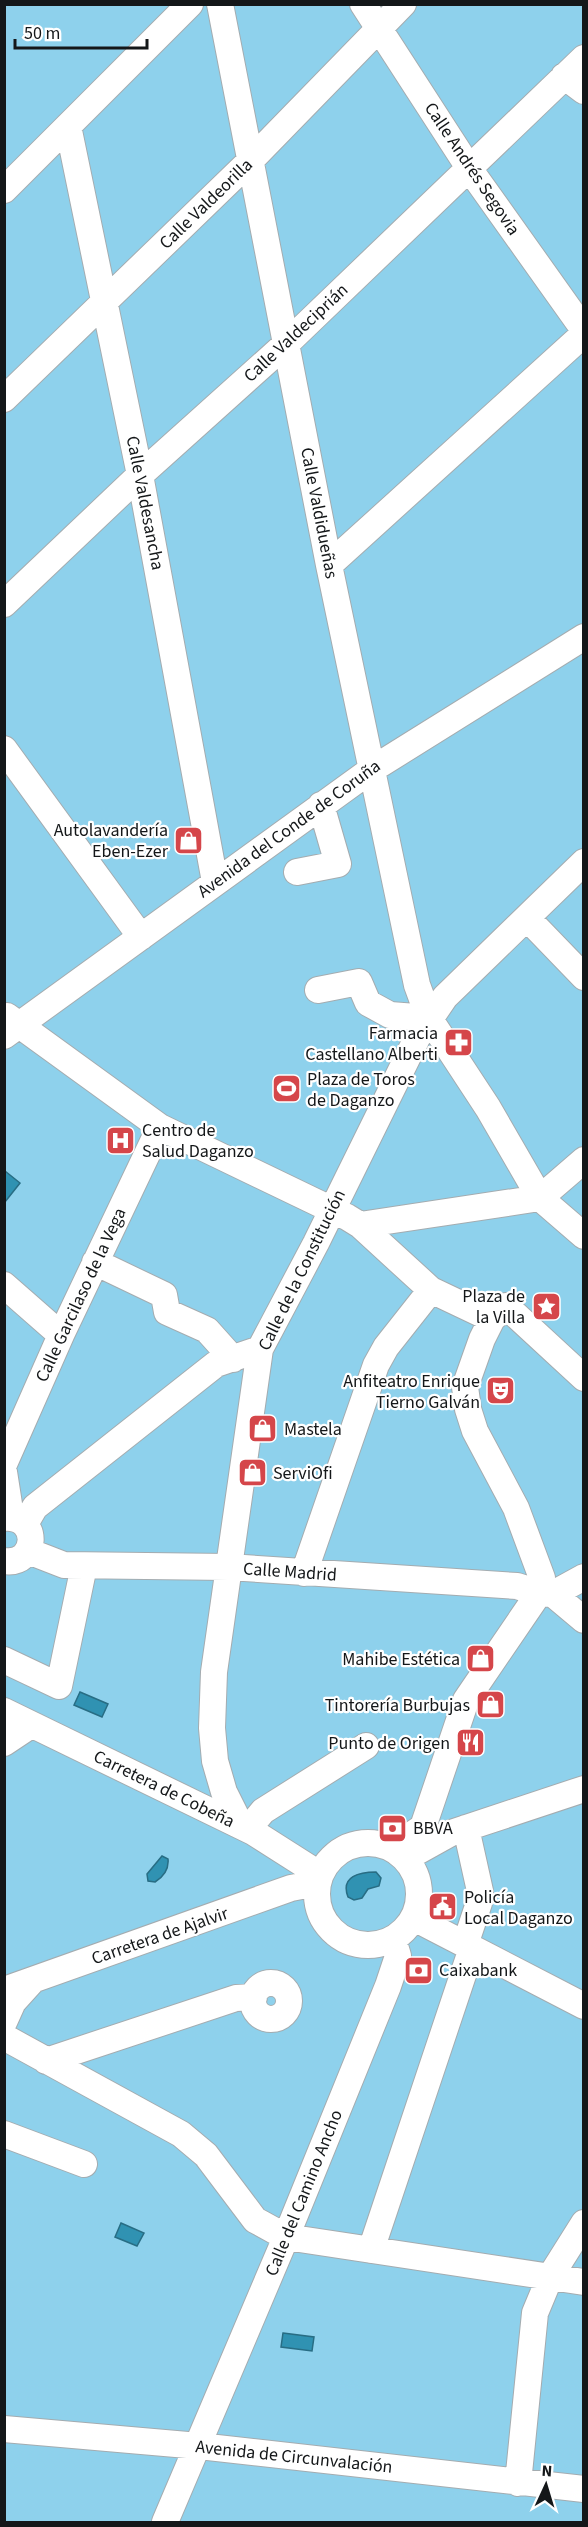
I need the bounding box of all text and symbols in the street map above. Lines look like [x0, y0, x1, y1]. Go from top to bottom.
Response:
scale bar [15, 12, 147, 50]
text: 50 m [24, 21, 60, 46]
street label: Calle Andrés Segovia [418, 98, 526, 240]
street label: Calle Valdeorilla [154, 153, 258, 255]
street label: Calle Valdeciprián [238, 278, 354, 388]
street label: Calle Valdesancha [120, 434, 170, 572]
street label: Calle Valdidueñas [294, 445, 344, 581]
street label: Avenida del Conde de Coruña [192, 754, 386, 904]
place label: Autolavandería Eben-Ezer [54, 818, 169, 864]
shop icon: Autolavandería Eben-Ezer [173, 824, 205, 856]
place label: Farmacia Castellano Alberti [305, 1021, 438, 1067]
pharmacy icon: Farmacia Castellano Alberti [443, 1027, 475, 1059]
place label: Plaza de Toros de Daganzo [307, 1067, 415, 1113]
sports icon: Plaza de Toros de Daganzo [270, 1073, 302, 1105]
place label: Centro de Salud Daganzo [142, 1118, 254, 1164]
hospital icon: Centro de Salud Daganzo [105, 1124, 137, 1156]
street label: Calle de la Constitución [252, 1185, 352, 1355]
street label: Calle Garcilaso de la Vega [30, 1204, 132, 1386]
place label: Plaza de la Villa [462, 1284, 525, 1330]
place icon: Plaza de la Villa [530, 1290, 562, 1322]
place label: Anfiteatro Enrique Tierno Galván [343, 1369, 480, 1415]
theatre icon: Anfiteatro Enrique Tierno Galván [485, 1375, 517, 1407]
shop icon: Mastela [247, 1413, 279, 1445]
place label: Mastela [284, 1417, 342, 1442]
shop icon: ServiOfi [236, 1457, 268, 1489]
place label: ServiOfi [273, 1461, 333, 1486]
street label: Calle Madrid [242, 1556, 338, 1588]
shop icon: Mahibe Estética [465, 1643, 497, 1675]
place label: Mahibe Estética [342, 1647, 460, 1672]
shop icon: Tintorería Burbujas [475, 1689, 507, 1721]
place label: Tintorería Burbujas [325, 1693, 470, 1718]
restaurant icon: Punto de Origen [455, 1727, 487, 1759]
place label: Punto de Origen [328, 1731, 450, 1756]
street label: Carretera de Cobeña [89, 1744, 239, 1834]
bank icon: BBVA [376, 1812, 408, 1844]
place label: BBVA [413, 1816, 453, 1841]
place label: Policía Local Daganzo [464, 1885, 573, 1931]
public building icon: Policía Local Daganzo [427, 1891, 459, 1923]
street label: Carretera de Ajalvir [88, 1901, 232, 1971]
bank icon: Caixabank [402, 1954, 434, 1986]
place label: Caixabank [439, 1958, 517, 1983]
street label: Calle del Camino Ancho [259, 2106, 349, 2280]
street label: Avenida de Circunvalación [194, 2434, 394, 2480]
north arrow [516, 2455, 576, 2515]
text: N [541, 2460, 553, 2482]

